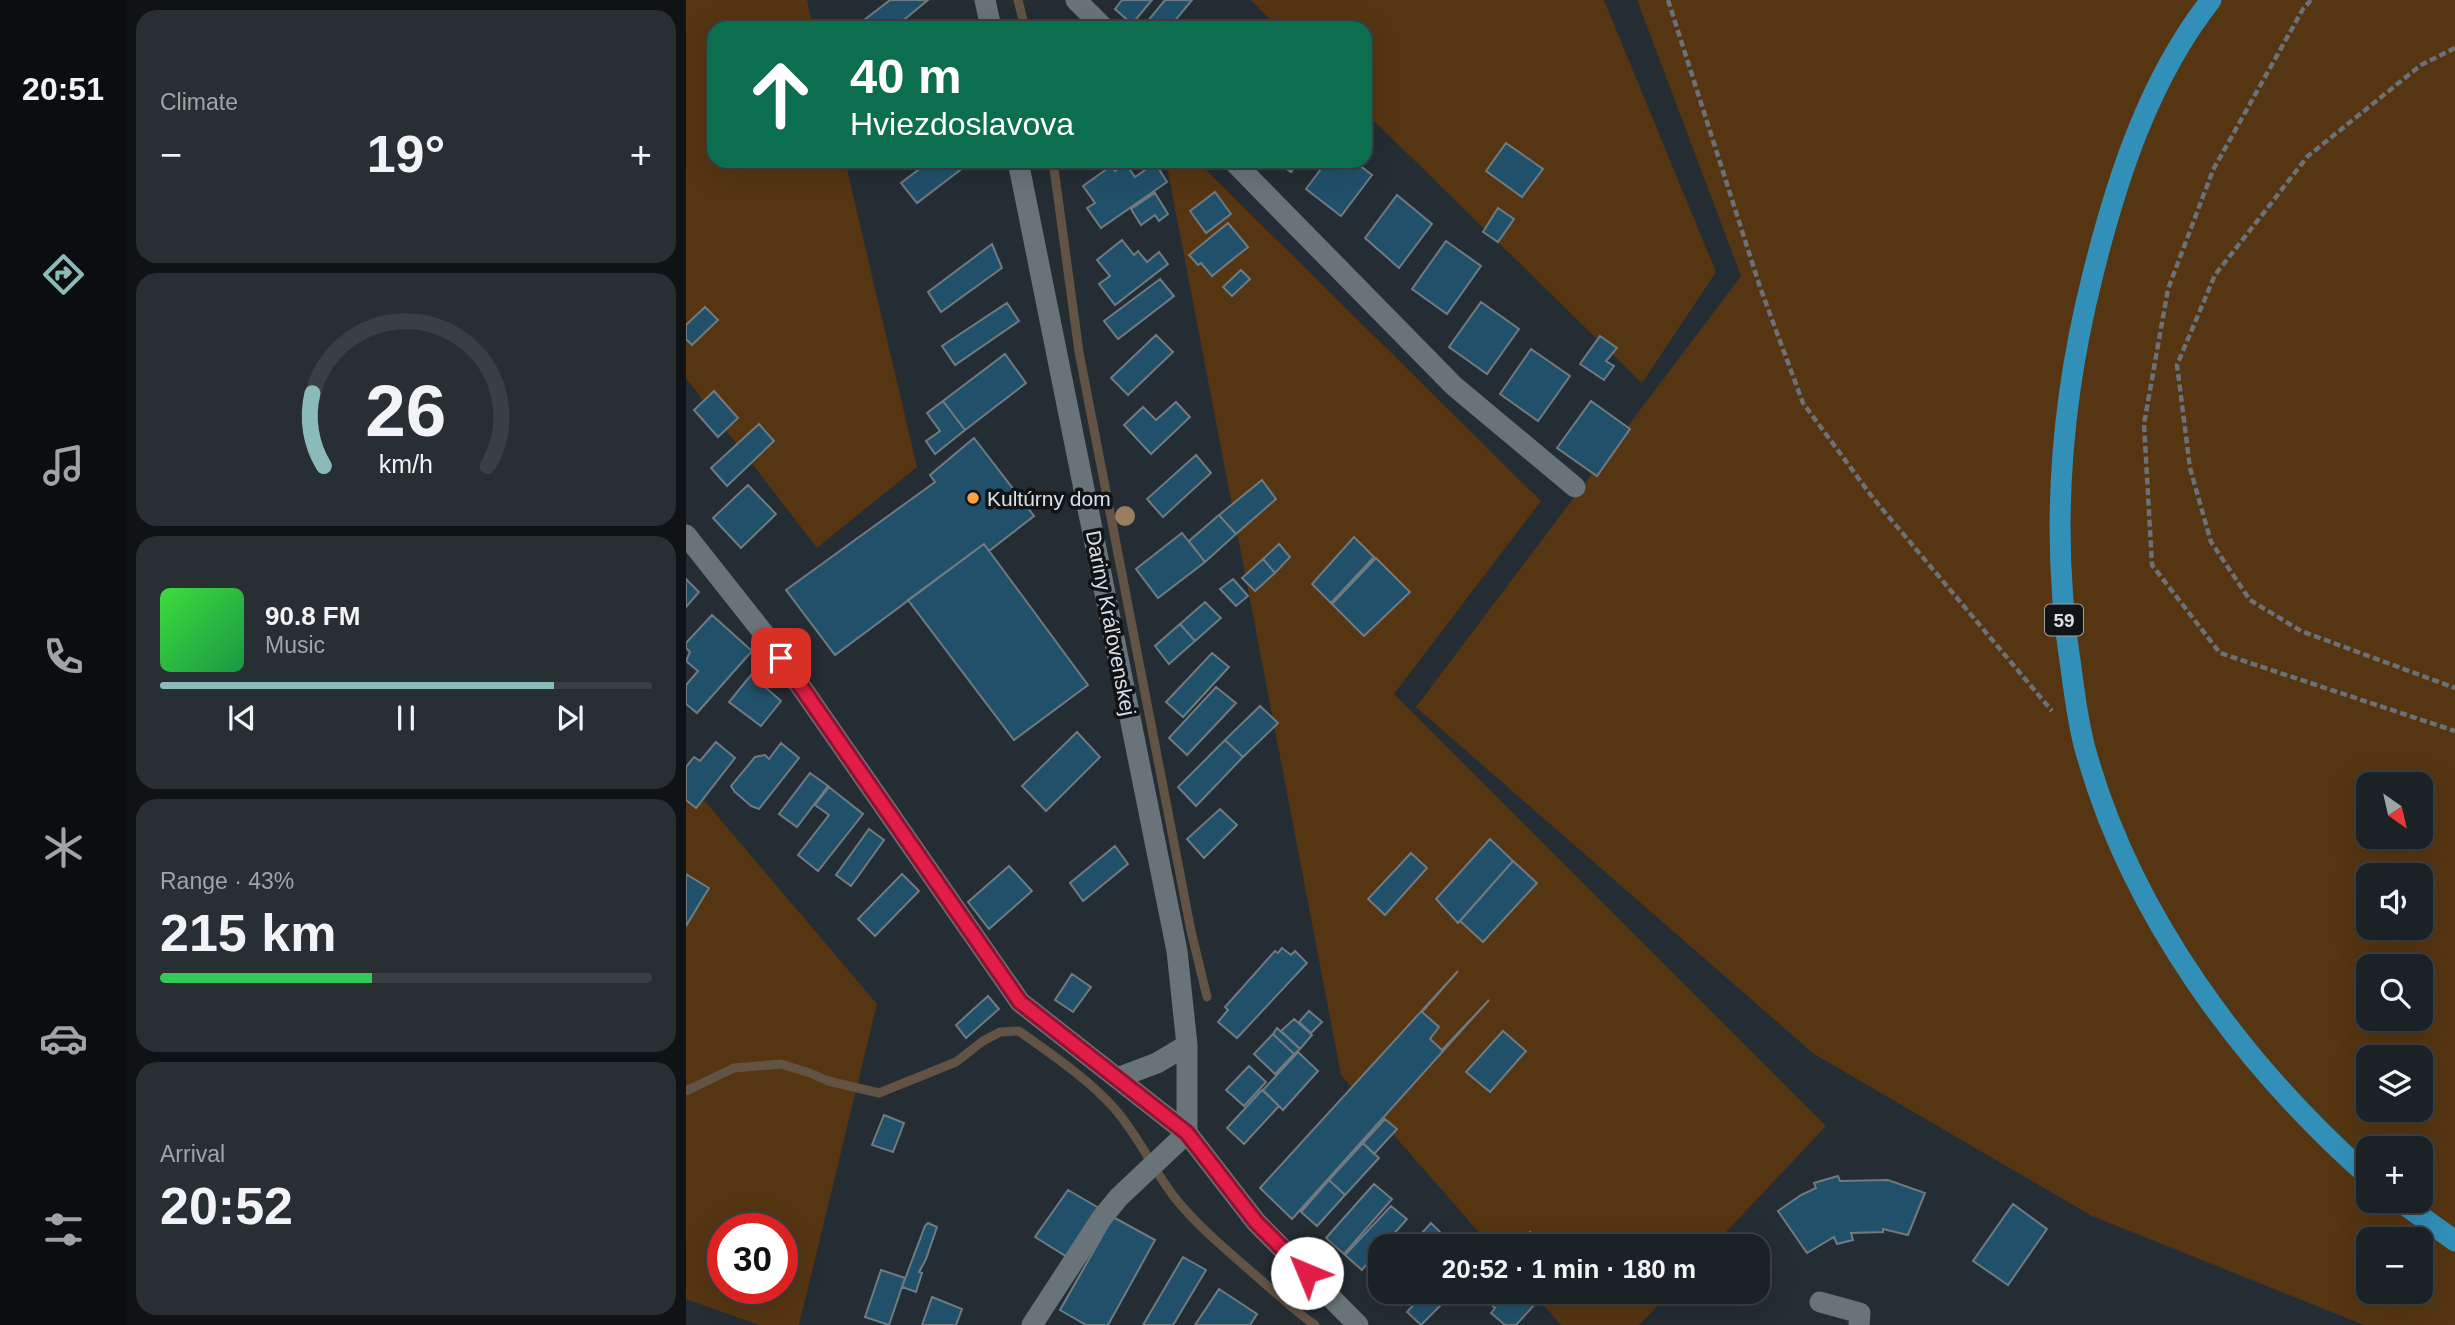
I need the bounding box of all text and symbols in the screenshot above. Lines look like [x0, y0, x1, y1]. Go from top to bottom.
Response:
icon: ahead [735, 49, 826, 140]
text: 40 m [850, 49, 962, 103]
text: 20:51 [22, 71, 104, 107]
text: Climate [160, 89, 238, 115]
text: Hviezdoslavova [850, 106, 1074, 142]
text: 19° [367, 125, 445, 183]
text: − [160, 134, 182, 176]
text: + [630, 134, 652, 176]
icon: directions [39, 250, 88, 299]
text: 26 [366, 370, 446, 451]
icon: music [39, 441, 88, 490]
text: km/h [379, 449, 433, 477]
place label: Kultúrny dom [987, 487, 1111, 510]
marker: Kultúrny dom [965, 490, 981, 506]
street label: Dariny Kráľovenskej [1082, 528, 1140, 718]
text: 90.8 FM [265, 601, 360, 631]
road number: 59 [2045, 604, 2083, 636]
pin [751, 628, 811, 688]
icon: phone [39, 632, 88, 681]
text: Music [265, 632, 325, 658]
icon: arrive [762, 639, 800, 677]
icon: previous [223, 699, 261, 737]
icon: pause [387, 699, 425, 737]
icon: next [551, 699, 589, 737]
north arrow [2356, 772, 2432, 849]
map controls [2356, 772, 2433, 1304]
icon: climate [39, 823, 88, 872]
button: sound [2356, 863, 2433, 940]
text: Range · 43% [160, 868, 294, 894]
text: 215 km [160, 904, 336, 962]
button: search [2356, 954, 2433, 1031]
icon: car [39, 1014, 88, 1063]
button: layers [2356, 1045, 2433, 1122]
button: + [2356, 1136, 2433, 1213]
text: Arrival [160, 1141, 225, 1167]
text: 20:52 [160, 1177, 293, 1235]
icon: filters [39, 1205, 88, 1254]
speed limit sign: 30 [707, 1213, 798, 1304]
button: − [2356, 1227, 2433, 1304]
position arrow [1270, 1236, 1344, 1310]
text: 20:52 · 1 min · 180 m [1442, 1254, 1696, 1284]

